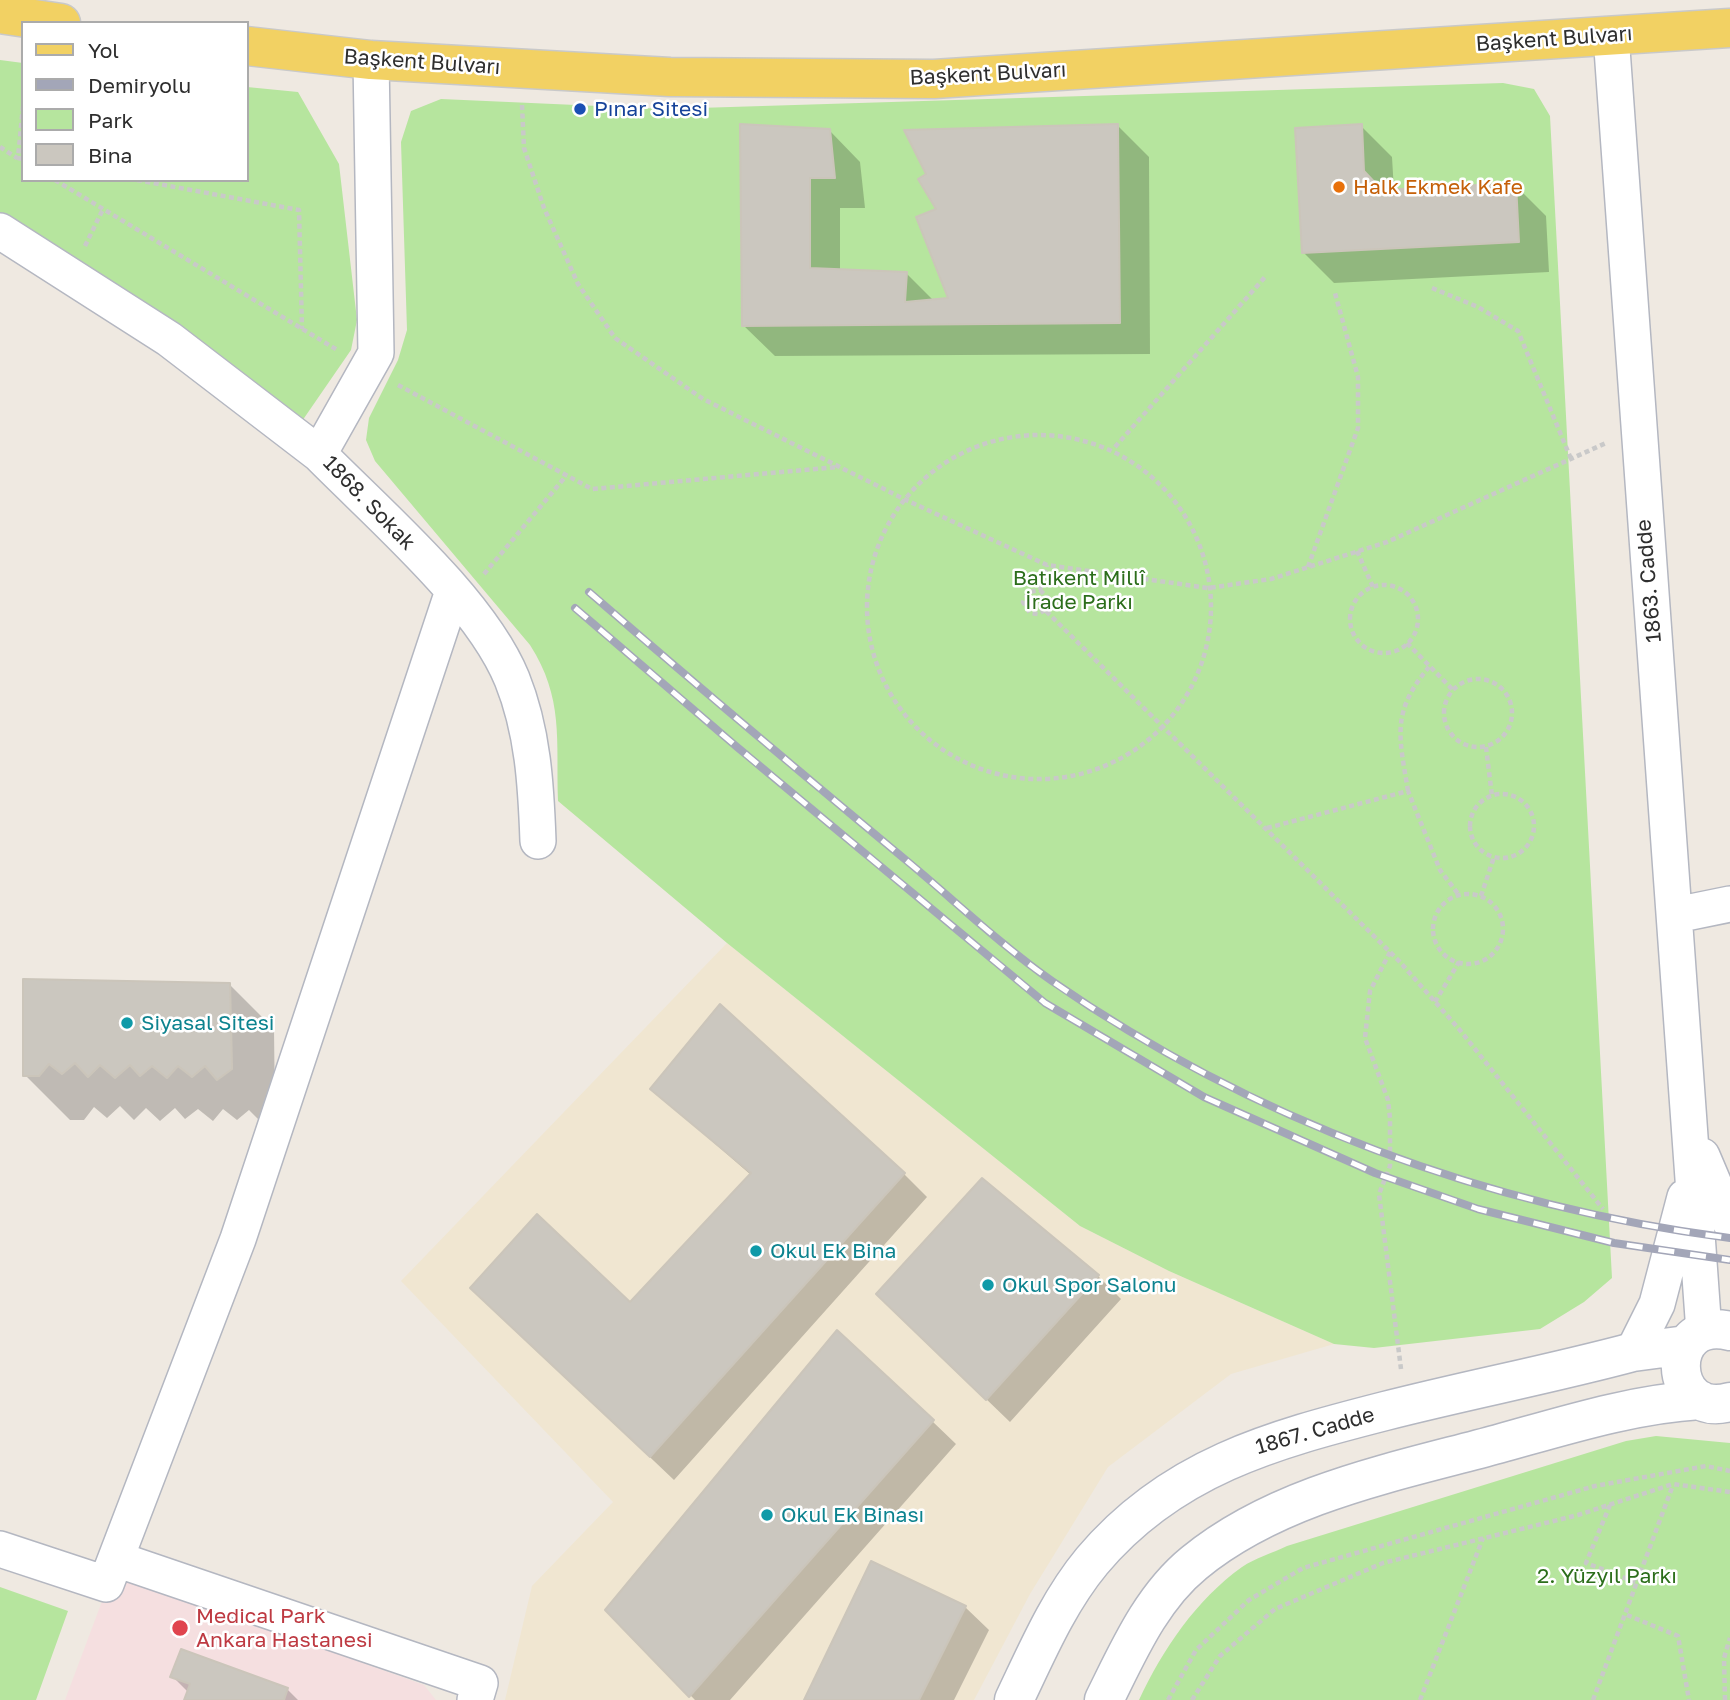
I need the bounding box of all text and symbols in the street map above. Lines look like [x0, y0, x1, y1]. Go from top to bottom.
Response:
legend [21, 21, 248, 182]
street label: Başkent Bulvarı [1475, 21, 1633, 57]
text: Yol [88, 37, 119, 63]
street label: Başkent Bulvarı [343, 44, 501, 80]
street label: Başkent Bulvarı [909, 57, 1067, 91]
text: Demiryolu [88, 72, 191, 98]
place label: Pınar Sitesi [594, 96, 708, 122]
marker: Pınar Sitesi [572, 101, 588, 117]
text: Park [88, 107, 133, 133]
text: Bina [88, 142, 132, 168]
place label: Halk Ekmek Kafe [1353, 174, 1523, 200]
marker: Halk Ekmek Kafe [1331, 179, 1347, 195]
street label: 1868. Sokak [318, 451, 420, 555]
street label: 1863. Cadde [1631, 518, 1667, 644]
park label: Batıkent Millî İrade Parkı [1013, 565, 1145, 615]
place label: Siyasal Sitesi [141, 1010, 274, 1036]
marker: Siyasal Sitesi [119, 1015, 135, 1031]
place label: Okul Ek Bina [770, 1238, 896, 1264]
marker: Okul Ek Bina [748, 1243, 764, 1259]
place label: Okul Spor Salonu [1002, 1272, 1177, 1298]
marker: Okul Spor Salonu [980, 1277, 996, 1293]
street label: 1867. Cadde [1253, 1402, 1377, 1460]
place label: Okul Ek Binası [781, 1502, 924, 1528]
marker: Okul Ek Binası [759, 1507, 775, 1523]
park label: 2. Yüzyıl Parkı [1537, 1563, 1677, 1589]
place label: Medical Park Ankara Hastanesi [196, 1603, 373, 1653]
marker: Medical Park Ankara Hastanesi [170, 1618, 190, 1638]

